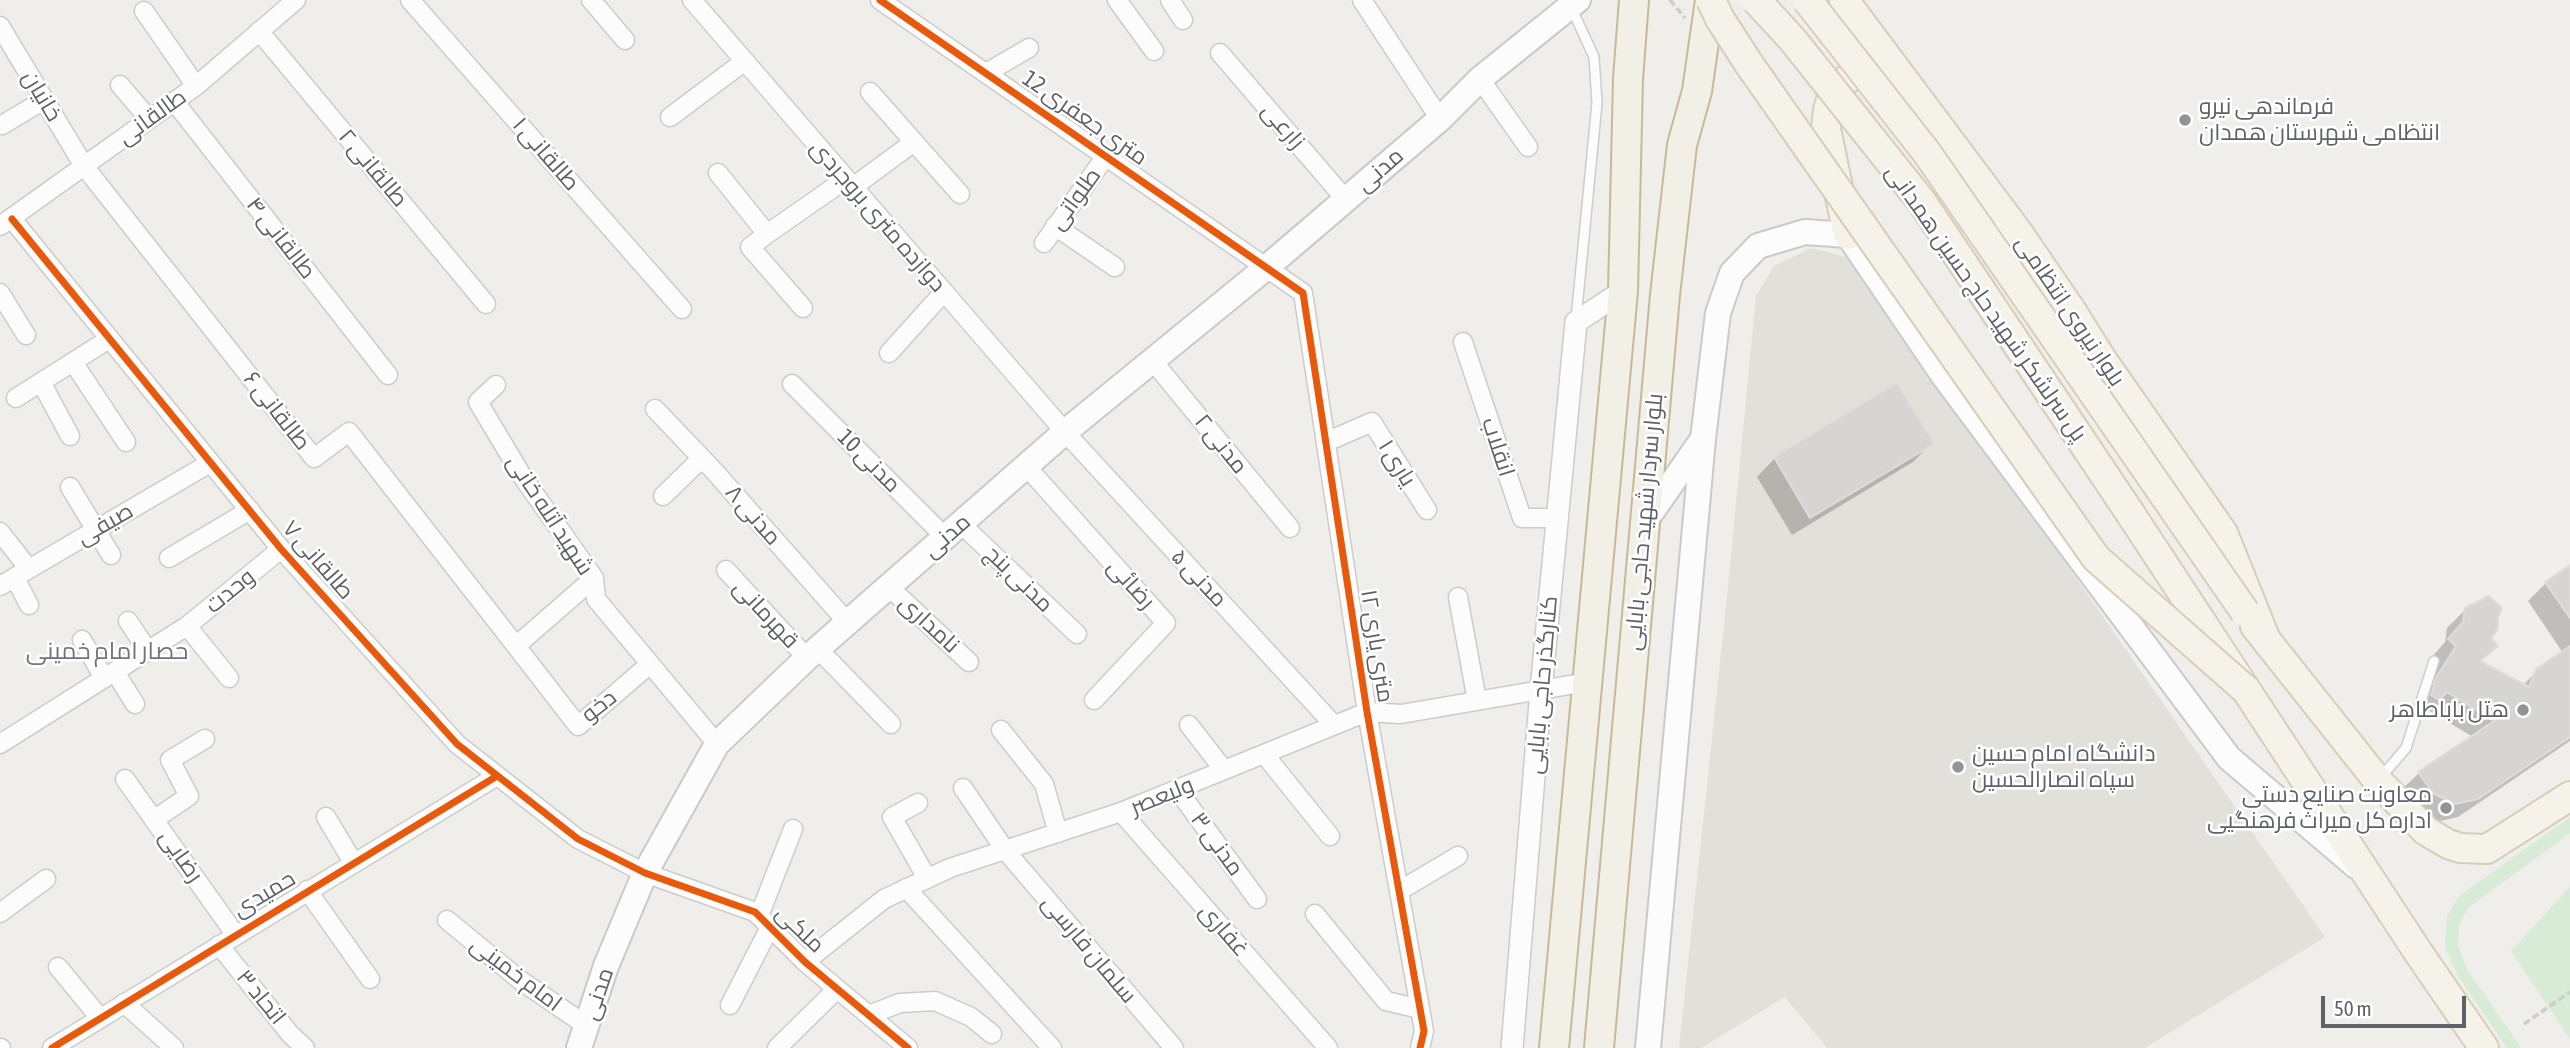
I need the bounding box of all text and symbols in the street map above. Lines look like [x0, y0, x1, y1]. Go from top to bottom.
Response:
street label: 12 متری جعفری [1017, 65, 1153, 171]
street label: خانیان [16, 66, 68, 126]
street label: طالقانی [112, 83, 192, 151]
place label: فرماندهی نیرو انتظامی شهرستان همدان [2199, 93, 2440, 147]
street label: زارعی [1255, 97, 1311, 155]
street label: طالقانی ۱ [507, 112, 585, 196]
marker: فرماندهی نیرو انتظامی شهرستان همدان [2177, 112, 2193, 128]
street label: طالقانی ۲ [332, 123, 414, 213]
street label: دوازده متری بروجردی [804, 134, 952, 298]
street label: مدنی [1351, 142, 1409, 198]
street label: پل سرلشکر شهید حاج حسین همدانی [1879, 159, 2093, 447]
street label: طلواتی [1043, 163, 1107, 235]
street label: طالقانی ۴ [240, 191, 322, 285]
street label: بلوار نیروی انتظامی [2009, 230, 2131, 392]
street label: طالقانی ۶ [238, 366, 316, 456]
street label: بلوار سردار شهید حاجی بابایی [1619, 392, 1669, 652]
street label: مدنی ۲ [1189, 409, 1253, 479]
street label: انقلاب [1476, 414, 1520, 480]
street label: مدنی 10 [832, 424, 906, 498]
street label: یاری ۱ [1372, 435, 1422, 491]
street label: شهید آتله خانی [501, 450, 599, 580]
street label: مدنی ۸ [719, 479, 787, 551]
street label: صیفی [72, 497, 138, 551]
street label: مدنی [918, 508, 976, 564]
street label: طالقانی ۷ [276, 515, 360, 605]
street label: مدنی پنج [979, 540, 1059, 618]
street label: مدنی ۵ [1165, 543, 1233, 613]
street label: رضائی [1101, 553, 1161, 615]
street label: وحدت [200, 563, 260, 619]
street label: قهرمانی [727, 574, 805, 654]
street label: ۱۲ متری یاری [1354, 587, 1400, 705]
street label: نامداری [893, 589, 965, 659]
street label: کنارگذر حاجی بابایی [1520, 595, 1564, 775]
district label: حصار امام خمینی [26, 637, 188, 665]
street label: دخو [576, 684, 622, 728]
place label: هتل باباطاهر [2390, 696, 2509, 724]
marker: هتل باباطاهر [2515, 702, 2531, 718]
place label: دانشگاه امام حسین سپاه انصارالحسین [1972, 740, 2156, 794]
marker: دانشگاه امام حسین سپاه انصارالحسین [1950, 759, 1966, 775]
street label: ولیعصر [1126, 771, 1198, 821]
place label: معاونت صنایع دستی اداره کل میراث فرهنگیی [2207, 781, 2432, 835]
marker: معاونت صنایع دستی اداره کل میراث فرهنگیی [2438, 800, 2454, 816]
street label: مدنی ۳ [1185, 807, 1249, 881]
street label: رضایی [153, 824, 209, 888]
street label: حمیدی [228, 865, 300, 923]
street label: سلمان فارسی [1036, 889, 1142, 1009]
street label: غفاری [1193, 898, 1255, 962]
street label: ملکی [770, 899, 830, 959]
street label: امام خمینی [465, 931, 567, 1017]
street label: اتحاد ۳ [231, 964, 291, 1030]
street label: مدنی [576, 964, 620, 1024]
scale bar [2325, 982, 2470, 1026]
text: 50 m [2334, 996, 2372, 1020]

